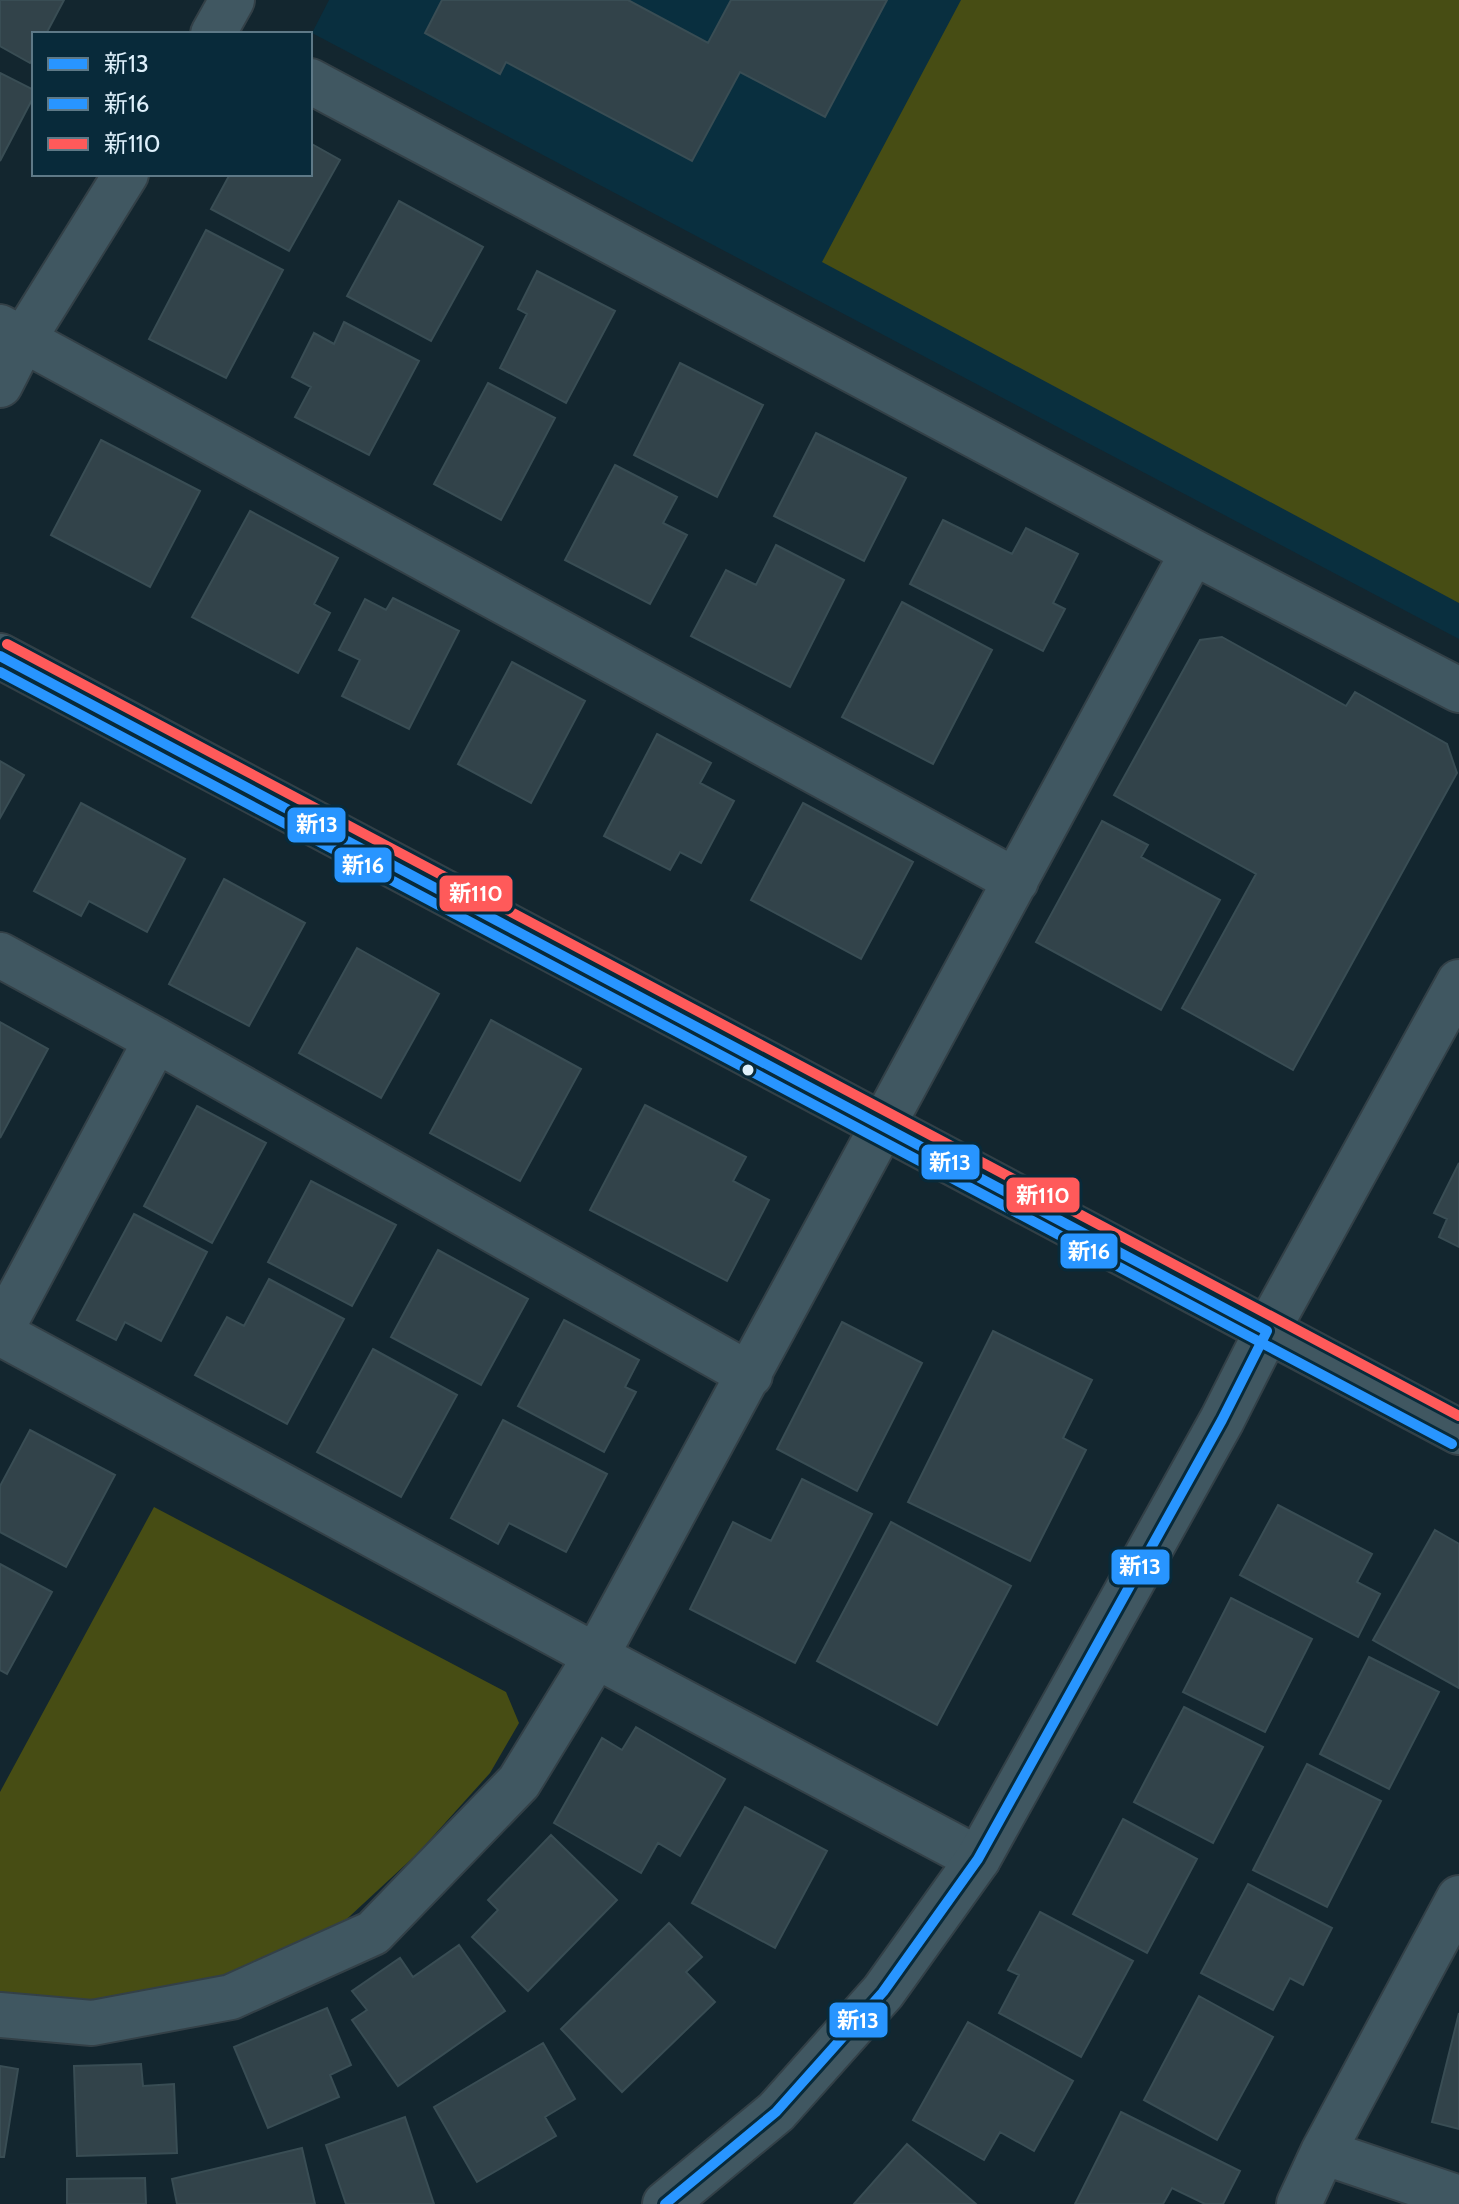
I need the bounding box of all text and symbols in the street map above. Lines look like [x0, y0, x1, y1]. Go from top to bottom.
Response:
legend [32, 32, 312, 176]
text: 新13 [104, 49, 149, 78]
text: 新16 [104, 89, 149, 118]
text: 新110 [104, 129, 160, 158]
line badge: 新13 [286, 806, 347, 844]
text: 新13 [296, 811, 338, 838]
line badge: 新16 [333, 846, 393, 884]
text: 新16 [342, 852, 384, 879]
line badge: 新110 [438, 874, 514, 913]
text: 新110 [449, 880, 503, 907]
unlabelled marker [740, 1062, 756, 1078]
line badge: 新13 [920, 1143, 981, 1181]
text: 新13 [929, 1149, 971, 1176]
line badge: 新110 [1005, 1176, 1081, 1214]
text: 新110 [1016, 1182, 1070, 1209]
line badge: 新16 [1059, 1232, 1119, 1270]
text: 新16 [1068, 1238, 1110, 1265]
line badge: 新13 [1110, 1548, 1171, 1586]
text: 新13 [1119, 1553, 1161, 1580]
line badge: 新13 [828, 2001, 889, 2039]
text: 新13 [837, 2007, 879, 2034]

